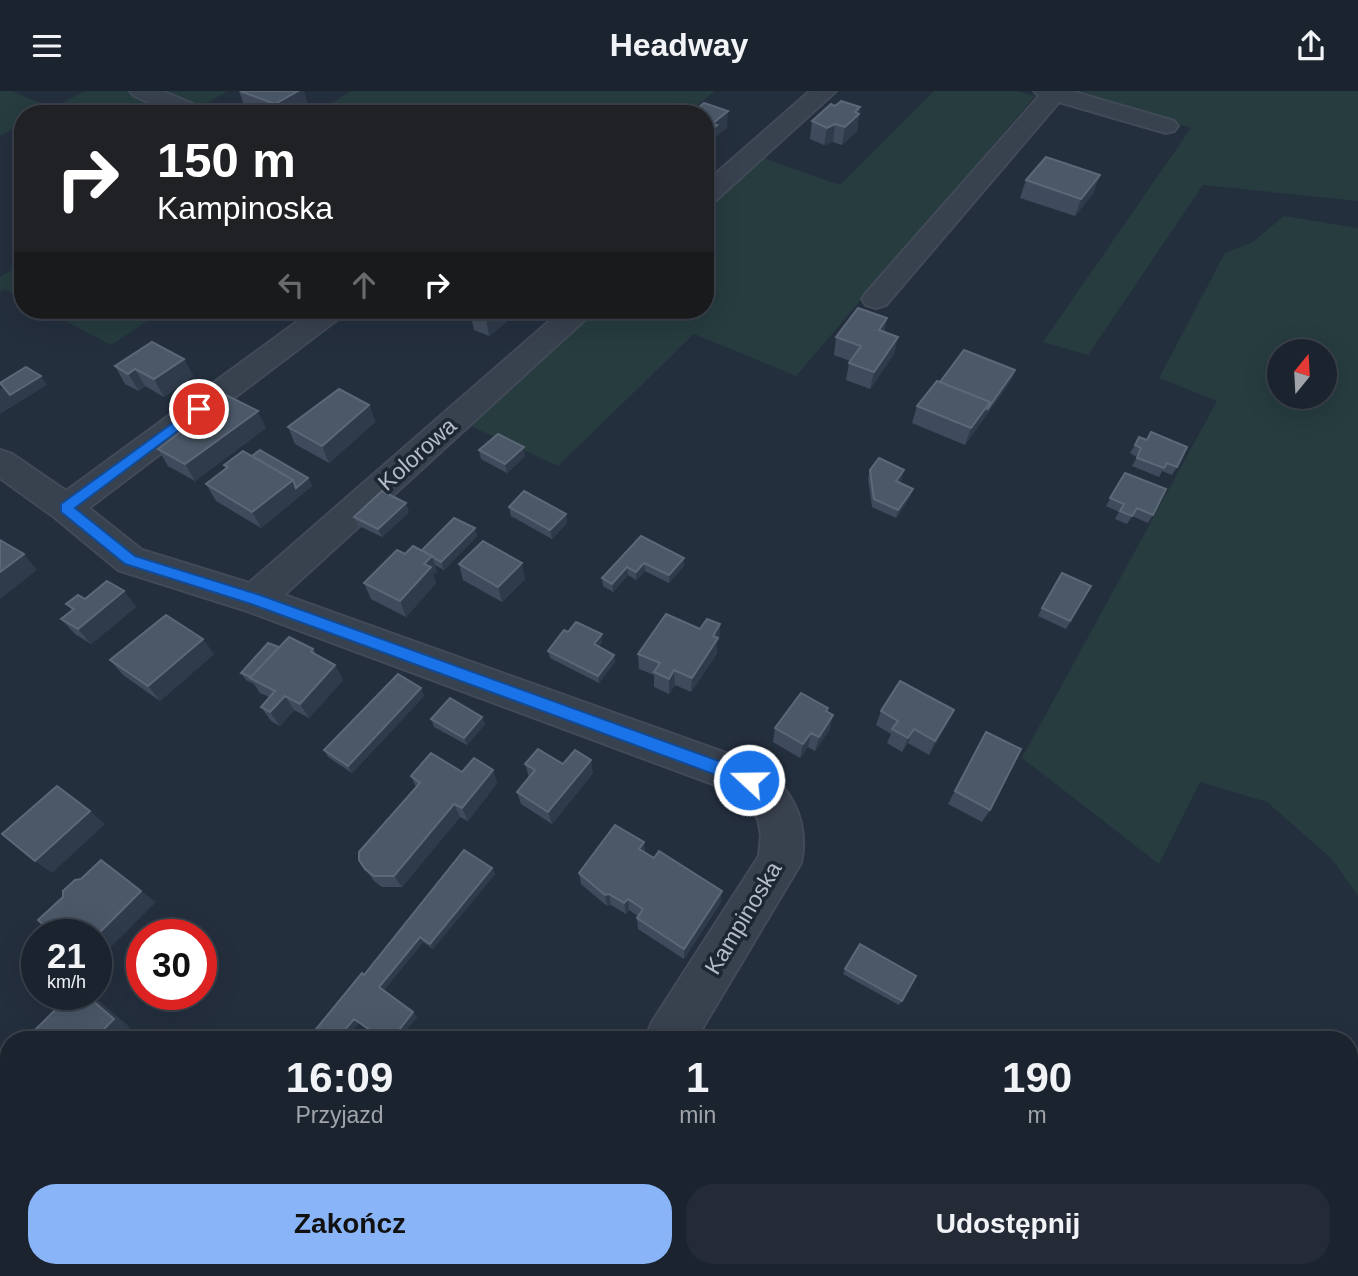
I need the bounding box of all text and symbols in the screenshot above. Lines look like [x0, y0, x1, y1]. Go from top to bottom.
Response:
icon: menu [28, 27, 66, 65]
text: Headway [610, 27, 748, 63]
icon: share [1292, 27, 1330, 65]
icon: right [42, 133, 133, 224]
text: 150 m [157, 133, 296, 187]
text: Kampinoska [157, 190, 333, 226]
icon: left [272, 266, 310, 304]
icon: ahead [345, 266, 383, 304]
icon: right [418, 266, 456, 304]
north arrow [1267, 339, 1337, 409]
map controls [1267, 339, 1337, 409]
pin [169, 379, 229, 439]
icon: arrive [180, 390, 218, 428]
street label: Kolorowa [373, 412, 461, 496]
position arrow [712, 743, 786, 817]
street label: Kampinoska [699, 857, 787, 979]
speed limit sign: 30 [126, 919, 217, 1010]
text: 21 [47, 936, 86, 975]
text: km/h [47, 972, 86, 992]
text: 16:09 [286, 1054, 393, 1101]
text: 1 [686, 1054, 709, 1101]
text: 190 [1002, 1054, 1072, 1101]
text: Przyjazd [295, 1102, 384, 1128]
text: min [679, 1102, 716, 1128]
text: m [1028, 1102, 1047, 1128]
button: Zakończ [28, 1184, 672, 1264]
button: Udostępnij [686, 1184, 1330, 1264]

